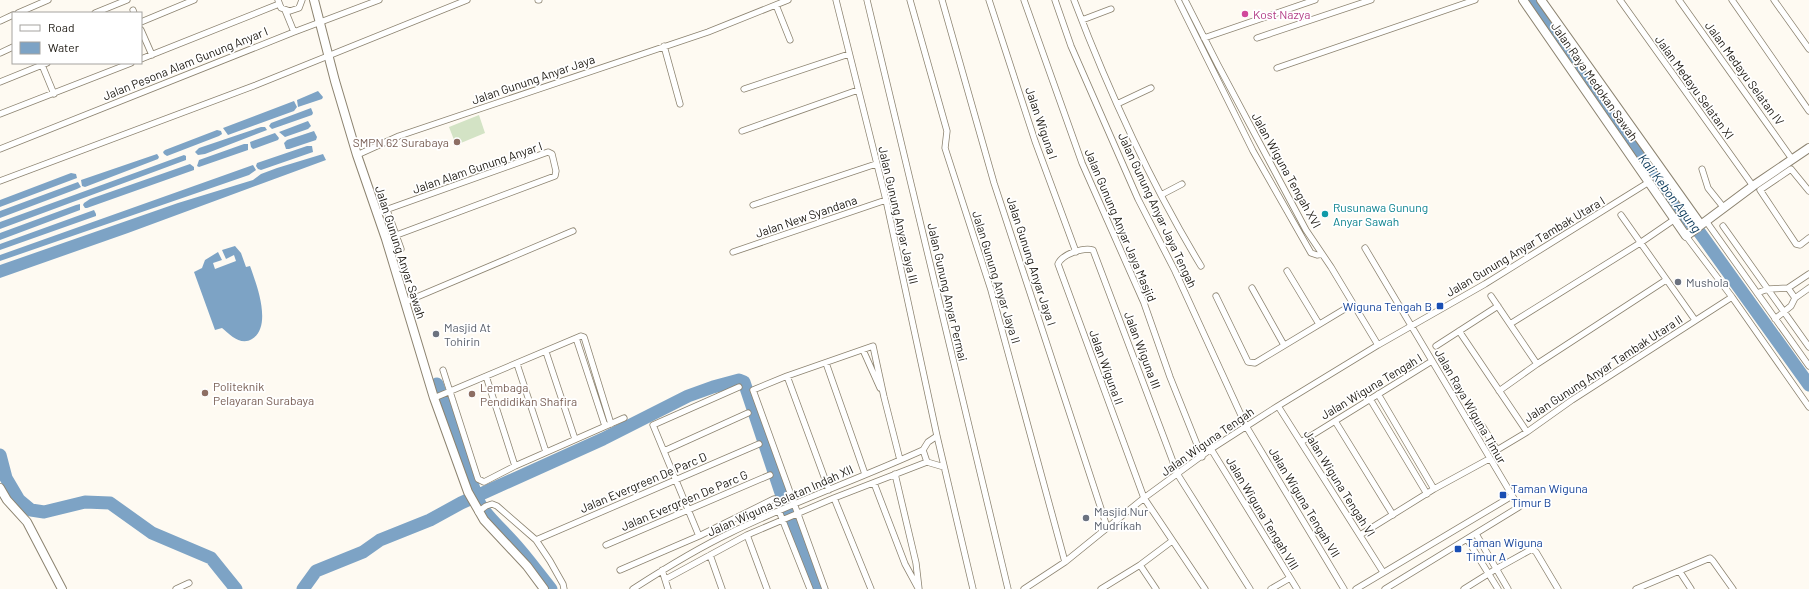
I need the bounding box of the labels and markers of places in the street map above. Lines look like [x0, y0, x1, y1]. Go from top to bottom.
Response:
place label: Kost Nazya [1253, 7, 1310, 21]
marker: Kost Nazya [1240, 9, 1250, 19]
place label: SMPN 62 Surabaya [353, 135, 449, 149]
marker: SMPN 62 Surabaya [452, 137, 462, 147]
place label: Rusunawa Gunung Anyar Sawah [1333, 200, 1428, 228]
marker: Rusunawa Gunung Anyar Sawah [1320, 209, 1330, 219]
place label: Mushola [1686, 275, 1729, 289]
marker: Mushola [1673, 277, 1683, 287]
place label: Wiguna Tengah B [1343, 299, 1432, 313]
marker: Wiguna Tengah B [1435, 301, 1445, 311]
place label: Masjid At Tohirin [444, 320, 491, 348]
marker: Masjid At Tohirin [431, 329, 441, 339]
place label: Politeknik Pelayaran Surabaya [213, 379, 314, 407]
place label: Lembaga Pendidikan Shafira [480, 380, 577, 408]
marker: Politeknik Pelayaran Surabaya [200, 388, 210, 398]
marker: Lembaga Pendidikan Shafira [467, 389, 477, 399]
place label: Taman Wiguna Timur B [1511, 481, 1588, 509]
marker: Taman Wiguna Timur B [1498, 490, 1508, 500]
place label: Masjid Nur Mudrikah [1094, 504, 1149, 532]
marker: Masjid Nur Mudrikah [1081, 513, 1091, 523]
place label: Taman Wiguna Timur A [1466, 535, 1543, 563]
marker: Taman Wiguna Timur A [1453, 544, 1463, 554]

